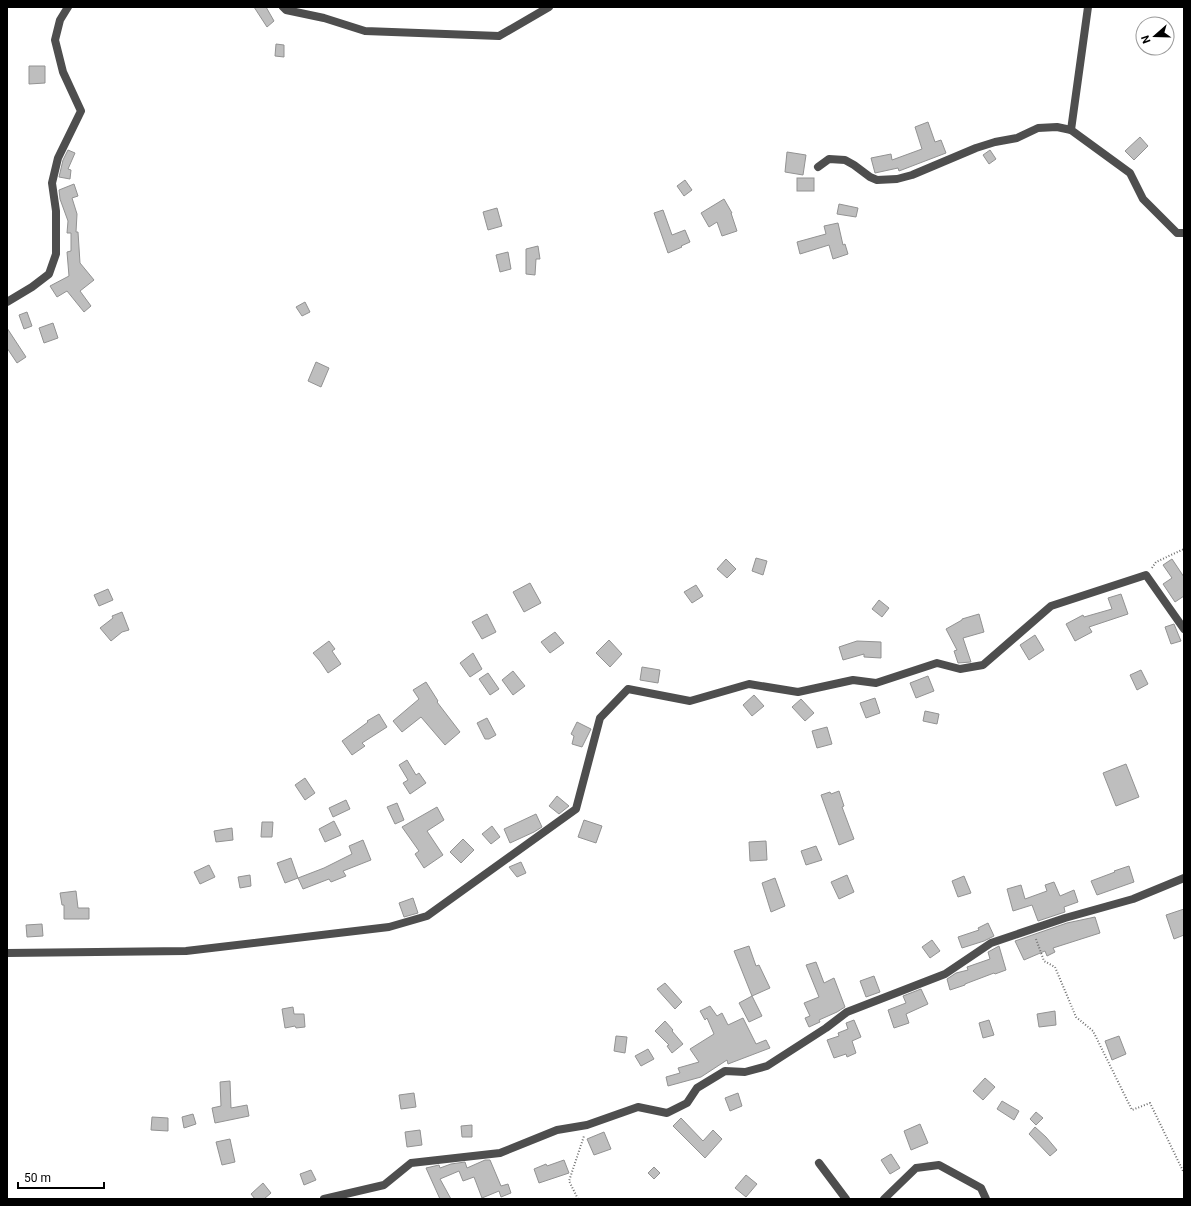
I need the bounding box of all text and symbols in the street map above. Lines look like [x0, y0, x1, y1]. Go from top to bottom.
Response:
north arrow [1135, 16, 1175, 56]
text: N [1139, 33, 1154, 45]
scale bar [18, 1164, 104, 1190]
text: 50 m [24, 1171, 51, 1185]

